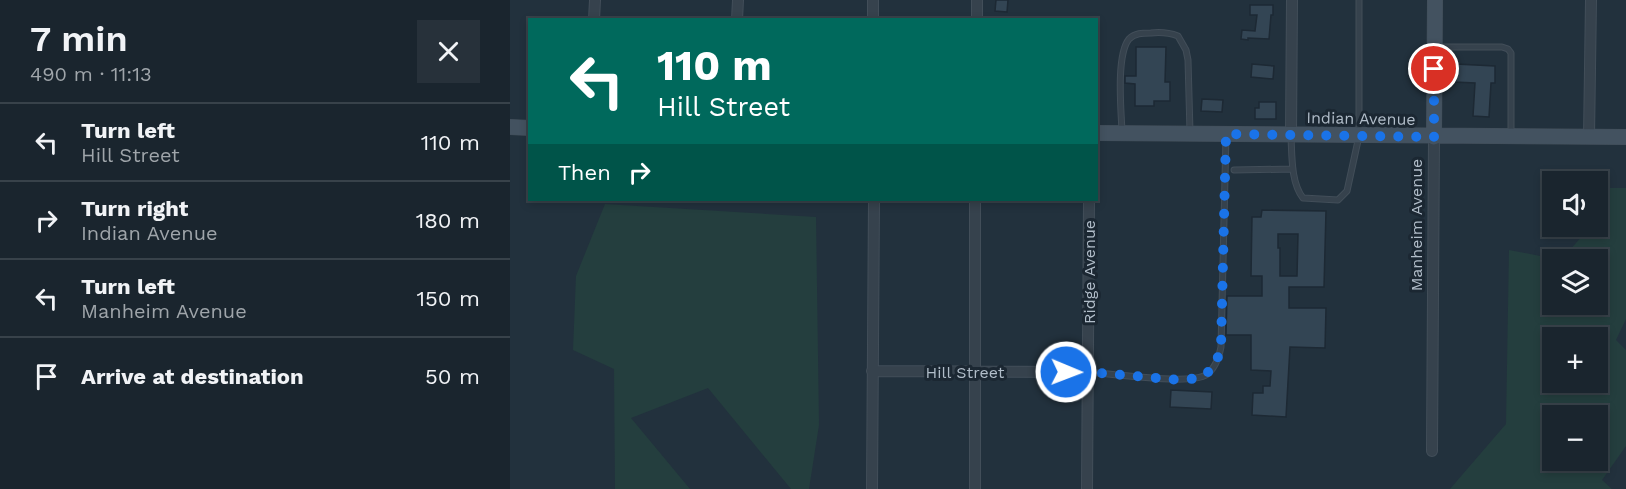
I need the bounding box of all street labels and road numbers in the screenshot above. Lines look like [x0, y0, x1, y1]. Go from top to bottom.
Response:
street label: Indian Avenue [1306, 108, 1416, 129]
street label: Manheim Avenue [1407, 159, 1426, 291]
street label: Ridge Avenue [1080, 220, 1099, 324]
street label: Hill Street [926, 363, 1005, 382]

